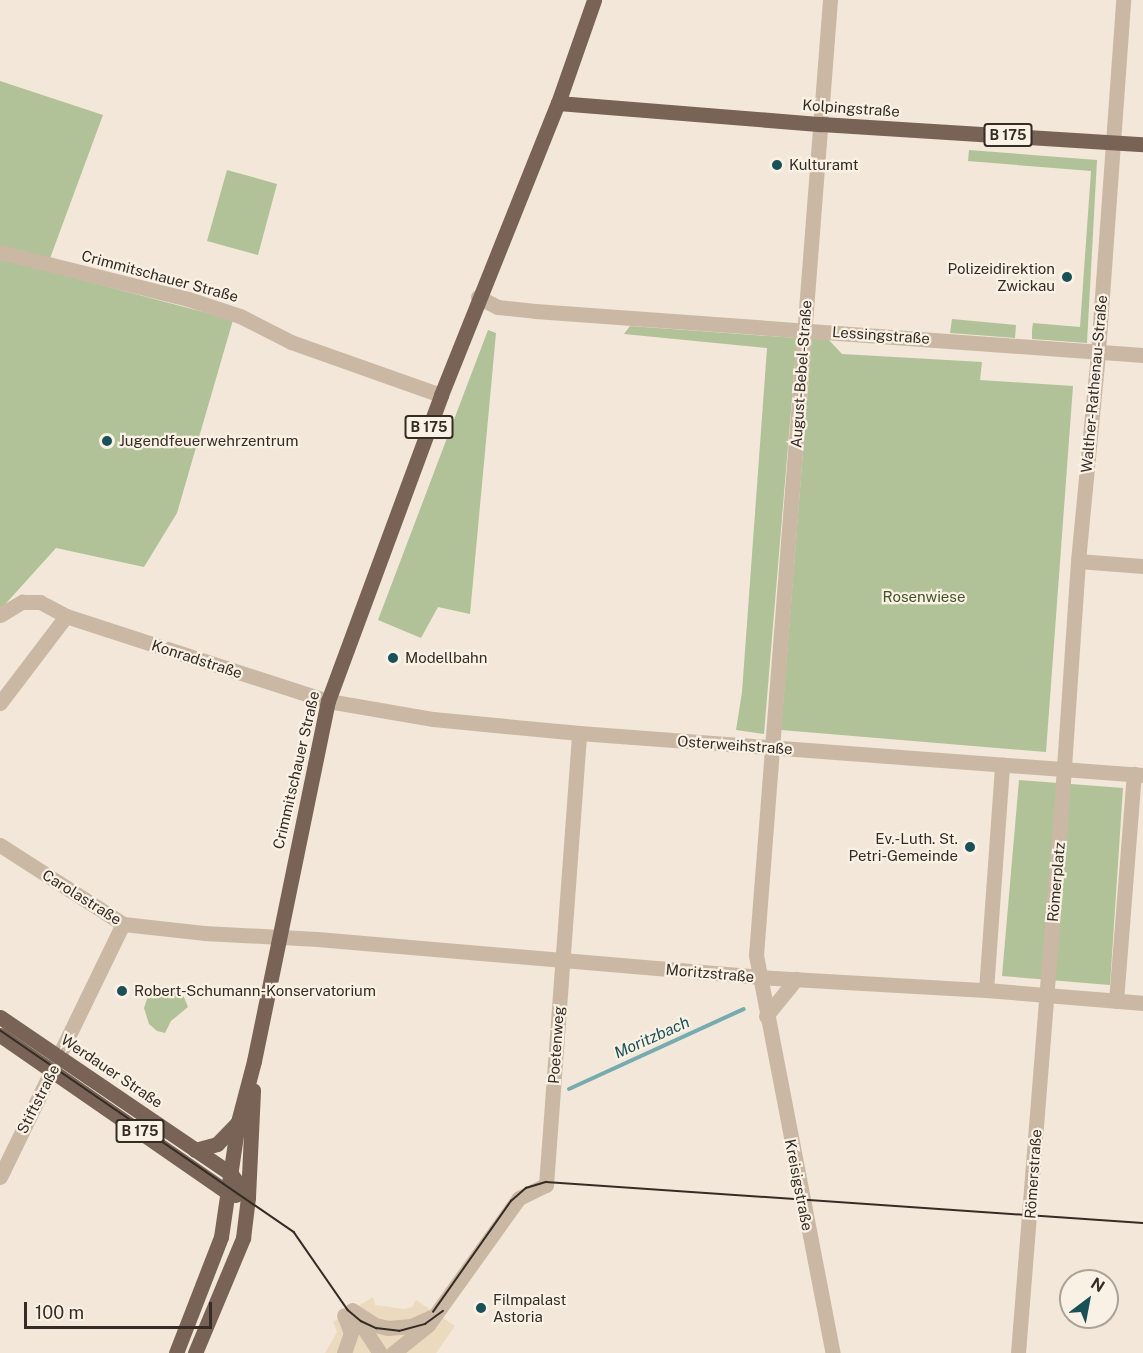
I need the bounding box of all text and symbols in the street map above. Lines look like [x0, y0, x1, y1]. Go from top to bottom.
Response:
street label: Kolpingstraße [802, 96, 900, 120]
road number: B 175 [982, 124, 1034, 146]
place label: Kulturamt [789, 156, 858, 174]
marker: Kulturamt [770, 158, 784, 172]
street label: Crimmitschauer Straße [80, 246, 240, 306]
place label: Polizeidirektion Zwickau [948, 259, 1055, 294]
marker: Polizeidirektion Zwickau [1060, 270, 1074, 284]
street label: Walther-Rathenau-Straße [1077, 294, 1111, 474]
street label: August-Bebel-Straße [787, 300, 815, 448]
street label: Lessingstraße [831, 323, 931, 347]
road number: B 175 [404, 416, 454, 438]
place label: Jugendfeuerwehrzentrum [119, 432, 298, 450]
marker: Jugendfeuerwehrzentrum [100, 434, 114, 448]
park label: Rosenwiese [883, 588, 965, 606]
street label: Konradstraße [149, 636, 245, 682]
place label: Modellbahn [405, 649, 487, 667]
marker: Modellbahn [386, 651, 400, 665]
street label: Crimmitschauer Straße [269, 689, 323, 851]
street label: Osterweihstraße [677, 732, 793, 758]
place label: Ev.-Luth. St. Petri-Gemeinde [848, 829, 958, 864]
marker: Ev.-Luth. St. Petri-Gemeinde [963, 840, 977, 854]
street label: Römerplatz [1044, 841, 1068, 923]
street label: Carolastraße [39, 866, 125, 928]
street label: Moritzstraße [665, 960, 755, 986]
place label: Robert-Schumann-Konservatorium [134, 982, 376, 1000]
marker: Robert-Schumann-Konservatorium [115, 984, 129, 998]
street label: Poetenweg [544, 1006, 568, 1084]
water label: Moritzbach [611, 1013, 693, 1063]
street label: Werdauer Straße [58, 1030, 166, 1112]
street label: Stiftstraße [13, 1061, 63, 1137]
road number: B 175 [114, 1120, 166, 1142]
street label: Römerstraße [1021, 1128, 1045, 1220]
street label: Kreisigstraße [781, 1138, 817, 1232]
north arrow [1059, 1269, 1119, 1329]
text: N [1087, 1274, 1108, 1296]
scale bar [27, 1290, 214, 1328]
place label: Filmpalast Astoria [493, 1290, 566, 1325]
marker: Filmpalast Astoria [474, 1301, 488, 1315]
text: 100 m [35, 1302, 84, 1323]

